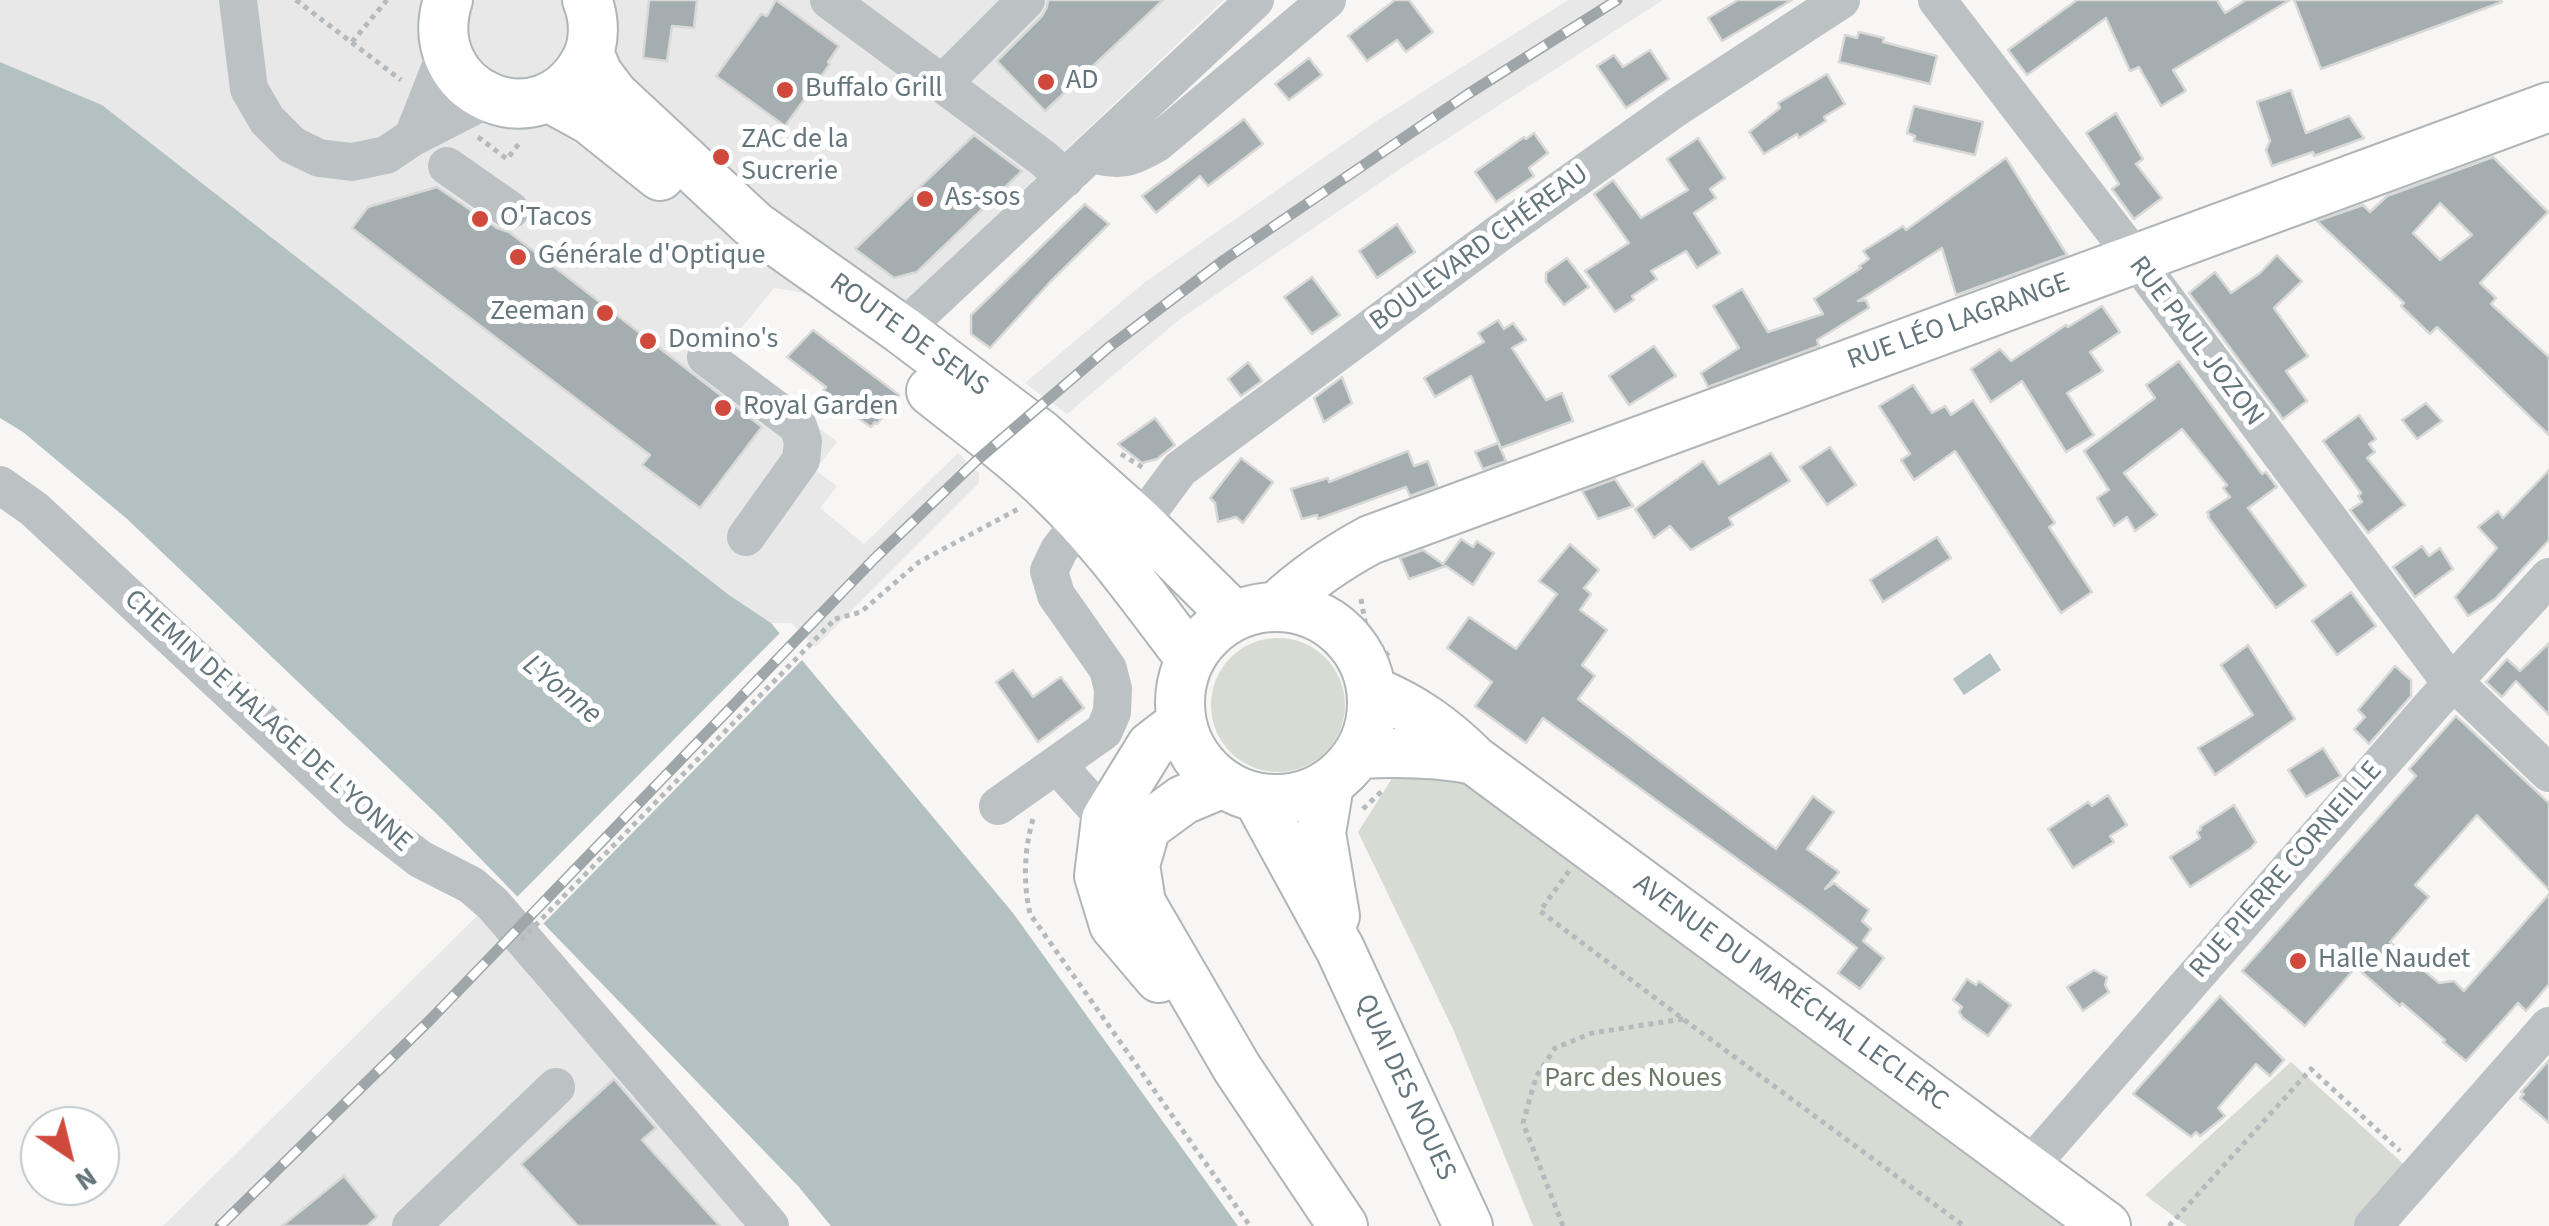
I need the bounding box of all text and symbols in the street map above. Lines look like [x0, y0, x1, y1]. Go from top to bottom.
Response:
place label: AD [1066, 65, 1098, 99]
marker: AD [1035, 71, 1057, 93]
place label: Buffalo Grill [805, 73, 942, 107]
marker: Buffalo Grill [774, 79, 796, 101]
place label: ZAC de la Sucrerie [741, 124, 849, 190]
marker: ZAC de la Sucrerie [710, 146, 732, 168]
street label: BOULEVARD CHÉREAU [1364, 158, 1596, 340]
place label: As-sos [945, 182, 1020, 216]
marker: As-sos [914, 188, 936, 210]
place label: O'Tacos [500, 202, 592, 236]
marker: O'Tacos [469, 208, 491, 230]
place label: Générale d'Optique [538, 240, 765, 274]
marker: Générale d'Optique [507, 246, 529, 268]
street label: RUE PAUL JOZON [2120, 251, 2270, 433]
street label: ROUTE DE SENS [822, 267, 994, 405]
street label: RUE LÉO LAGRANGE [1843, 267, 2075, 379]
place label: Zeeman [490, 296, 585, 330]
marker: Zeeman [594, 302, 616, 324]
place label: Domino's [668, 324, 778, 358]
marker: Domino's [637, 330, 659, 352]
place label: Royal Garden [743, 391, 899, 425]
marker: Royal Garden [712, 397, 734, 419]
street label: CHEMIN DE HALAGE DE L'YONNE [116, 584, 418, 860]
water label: L'Yonne [514, 648, 608, 734]
street label: RUE PIERRE CORNEILLE [2184, 756, 2390, 986]
street label: AVENUE DU MARÉCHAL LECLERC [1626, 868, 1954, 1120]
place label: Halle Naudet [2318, 944, 2470, 978]
marker: Halle Naudet [2287, 950, 2309, 972]
street label: QUAI DES NOUES [1346, 990, 1462, 1186]
park label: Parc des Noues [1544, 1063, 1722, 1097]
north arrow [20, 1106, 120, 1206]
text: N [67, 1157, 105, 1201]

